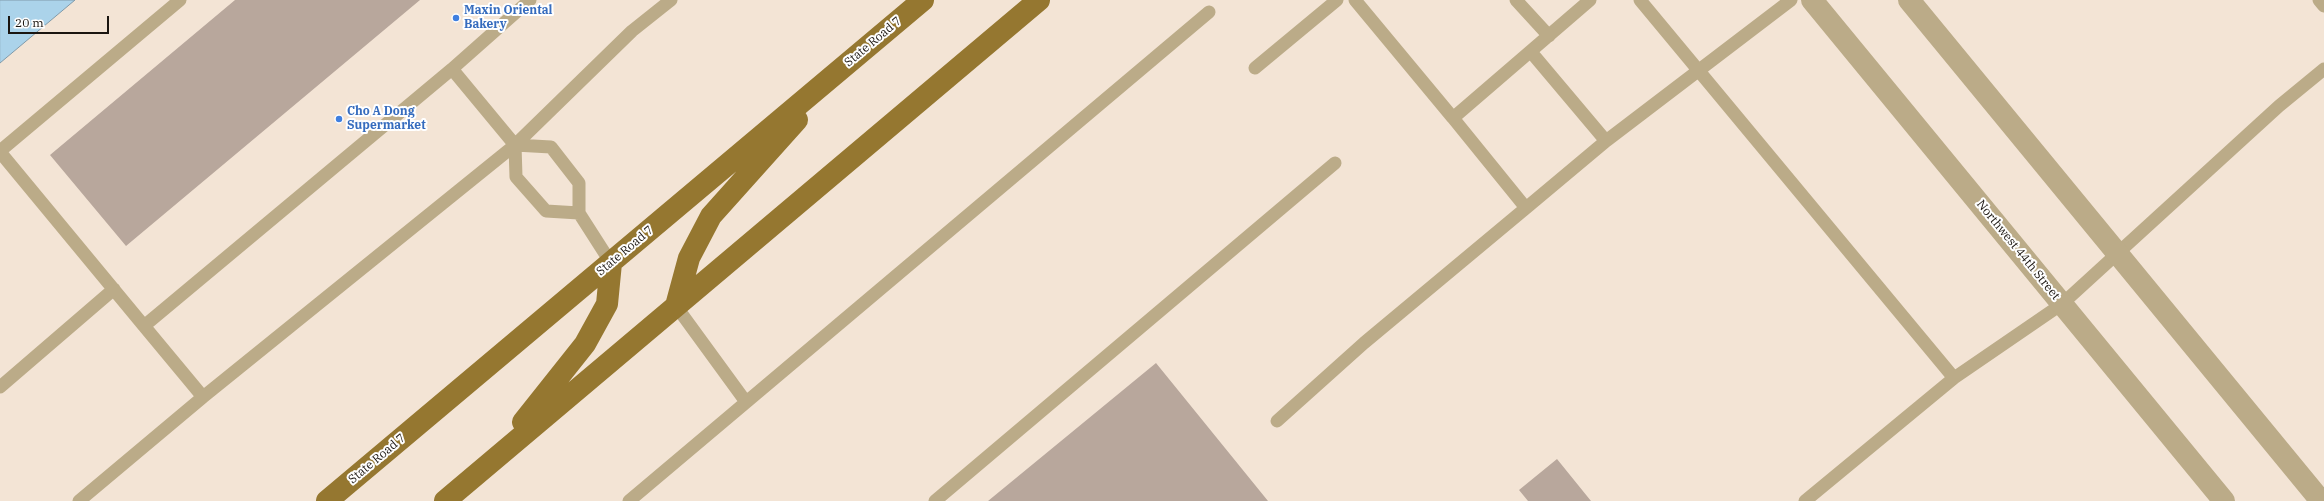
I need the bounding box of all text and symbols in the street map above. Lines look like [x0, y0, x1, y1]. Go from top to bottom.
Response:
place label: Maxin Oriental Bakery [464, 4, 552, 32]
scale bar [10, 8, 111, 34]
marker: Maxin Oriental Bakery [451, 13, 461, 23]
street label: State Road 7 [842, 14, 904, 70]
text: 20 m [15, 15, 44, 30]
place label: Cho A Dong Supermarket [347, 105, 426, 133]
marker: Cho A Dong Supermarket [334, 114, 344, 124]
street label: Northwest 44th Street [1973, 197, 2063, 303]
street label: State Road 7 [594, 223, 656, 279]
street label: State Road 7 [346, 431, 408, 487]

